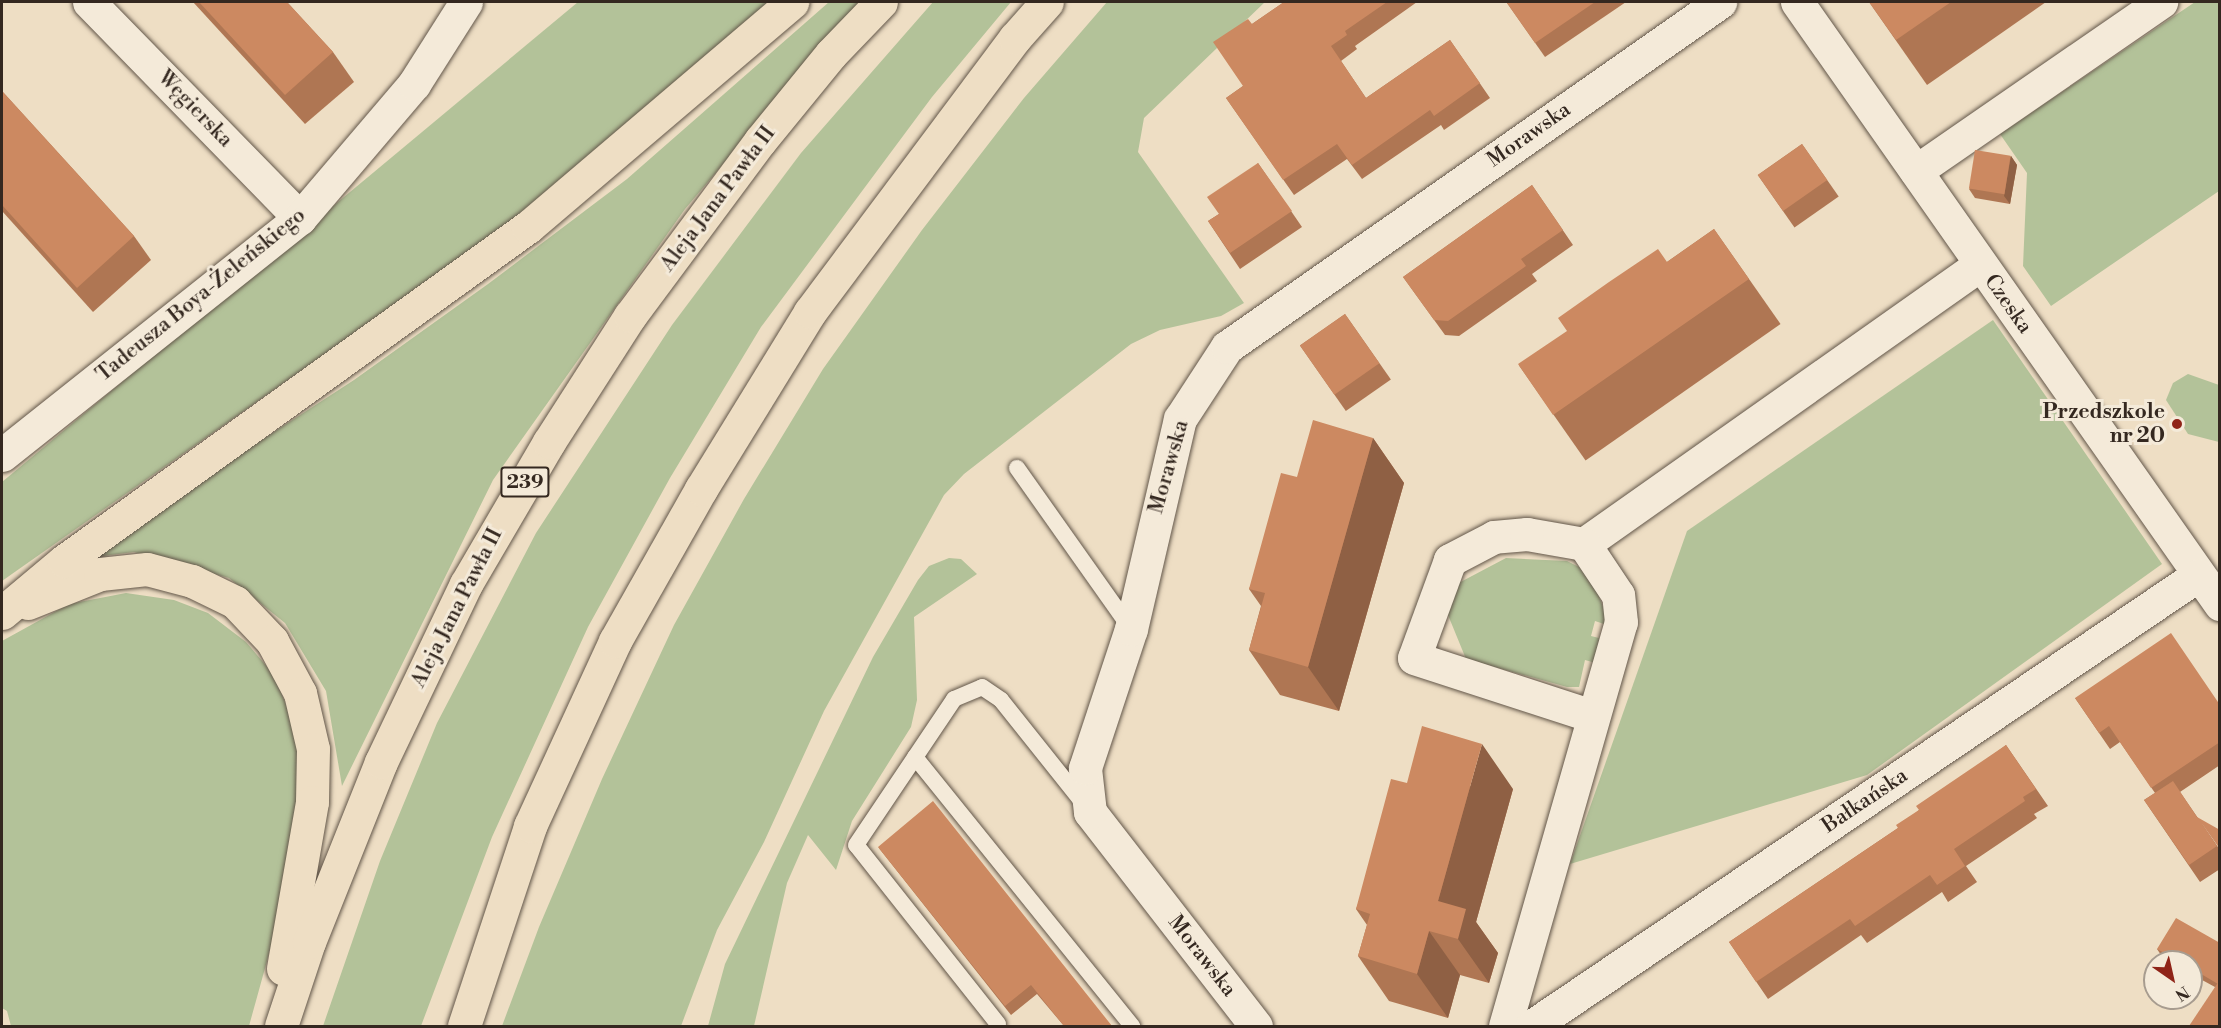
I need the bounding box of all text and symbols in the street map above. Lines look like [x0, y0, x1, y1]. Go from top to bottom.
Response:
street label: Węgierska [152, 65, 238, 153]
street label: Morawska [1482, 97, 1576, 173]
street label: Aleja Jana Pawła II [655, 121, 781, 277]
street label: Tadeusza Boya-Żeleńskiego [91, 203, 311, 387]
street label: Czeska [1979, 270, 2037, 338]
place label: Przedszkole nr 20 [2043, 399, 2165, 449]
street label: Morawska [1144, 417, 1194, 517]
marker: Przedszkole nr 20 [2170, 417, 2184, 431]
road number: 239 [500, 465, 550, 499]
street label: Aleja Jana Pawła II [406, 524, 508, 692]
street label: Bałkańska [1817, 763, 1913, 839]
street label: Morawska [1162, 910, 1242, 1002]
north arrow [2143, 950, 2203, 1010]
text: N [2171, 981, 2193, 1005]

